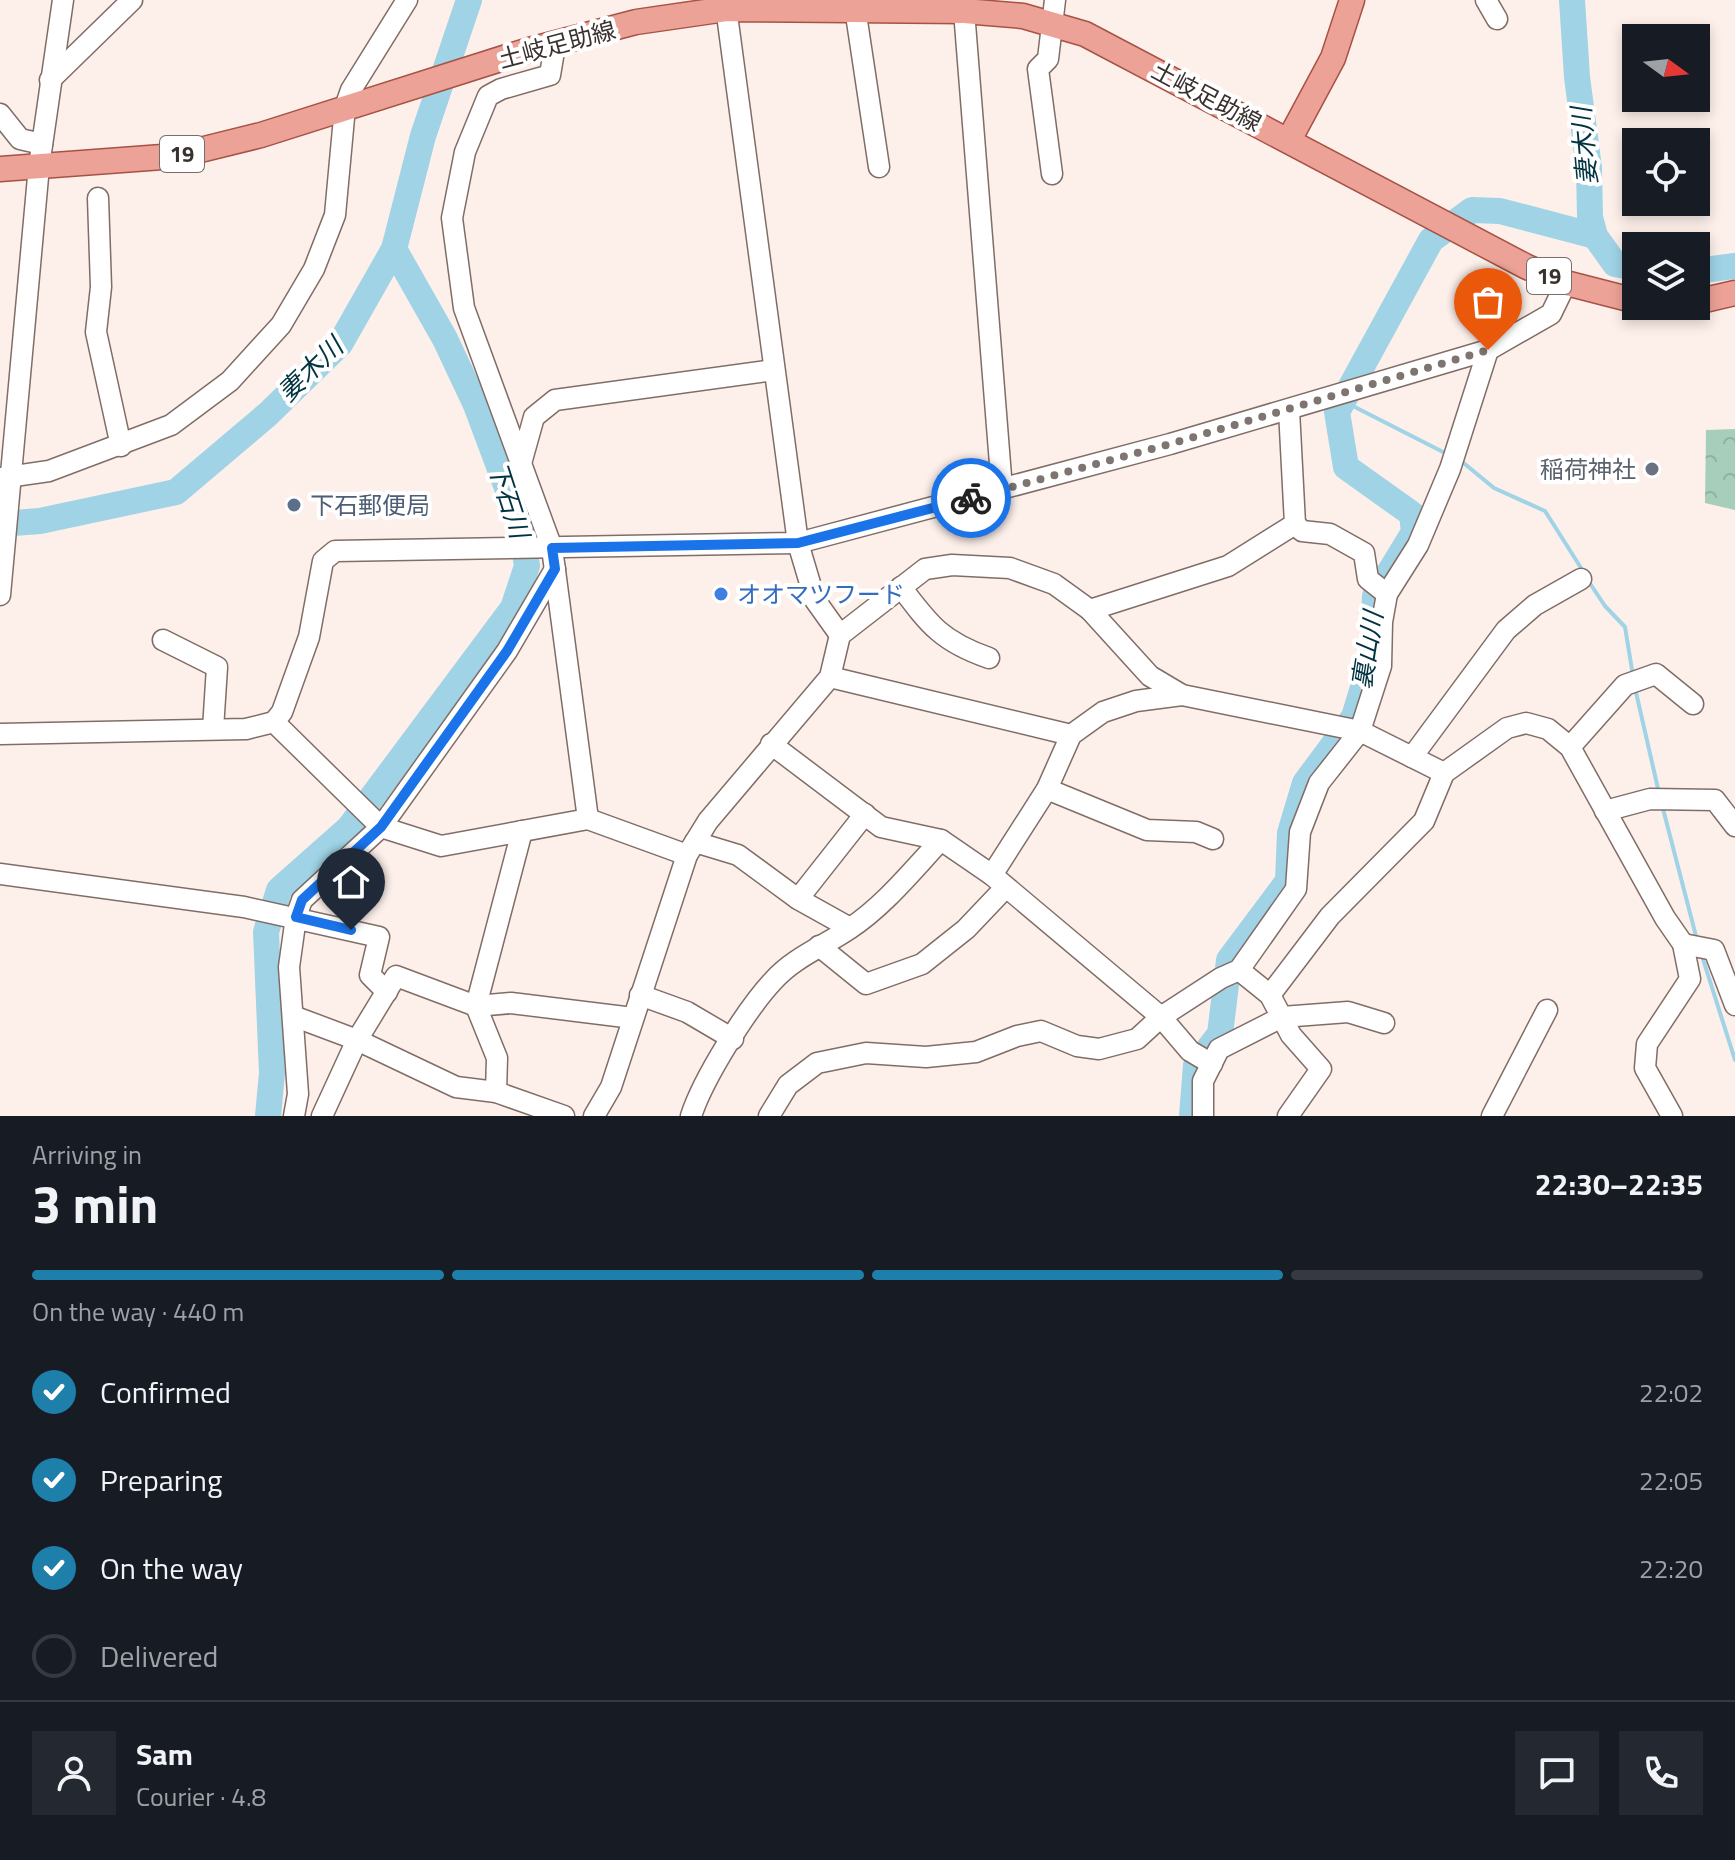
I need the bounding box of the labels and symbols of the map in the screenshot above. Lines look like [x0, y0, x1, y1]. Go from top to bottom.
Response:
street label: 土岐足助線 [494, 11, 620, 77]
north arrow [1622, 24, 1710, 112]
street label: 土岐足助線 [1146, 52, 1268, 140]
water label: 妻木川 [1561, 102, 1607, 187]
road number: 19 [160, 136, 204, 172]
road number: 19 [1527, 258, 1571, 294]
pin [1454, 268, 1522, 350]
water label: 妻木川 [268, 326, 354, 410]
place label: 稲荷神社 [1540, 451, 1636, 487]
water label: 下石川 [478, 457, 541, 546]
courier [931, 458, 1011, 538]
marker: 稲荷神社 [1643, 460, 1661, 478]
place label: 下石郵便局 [310, 487, 430, 523]
marker: 下石郵便局 [285, 496, 303, 514]
place label: オオマツフード [737, 576, 905, 612]
marker: オオマツフード [712, 585, 730, 603]
water label: 裏山川 [1342, 605, 1393, 692]
pin [317, 848, 385, 930]

